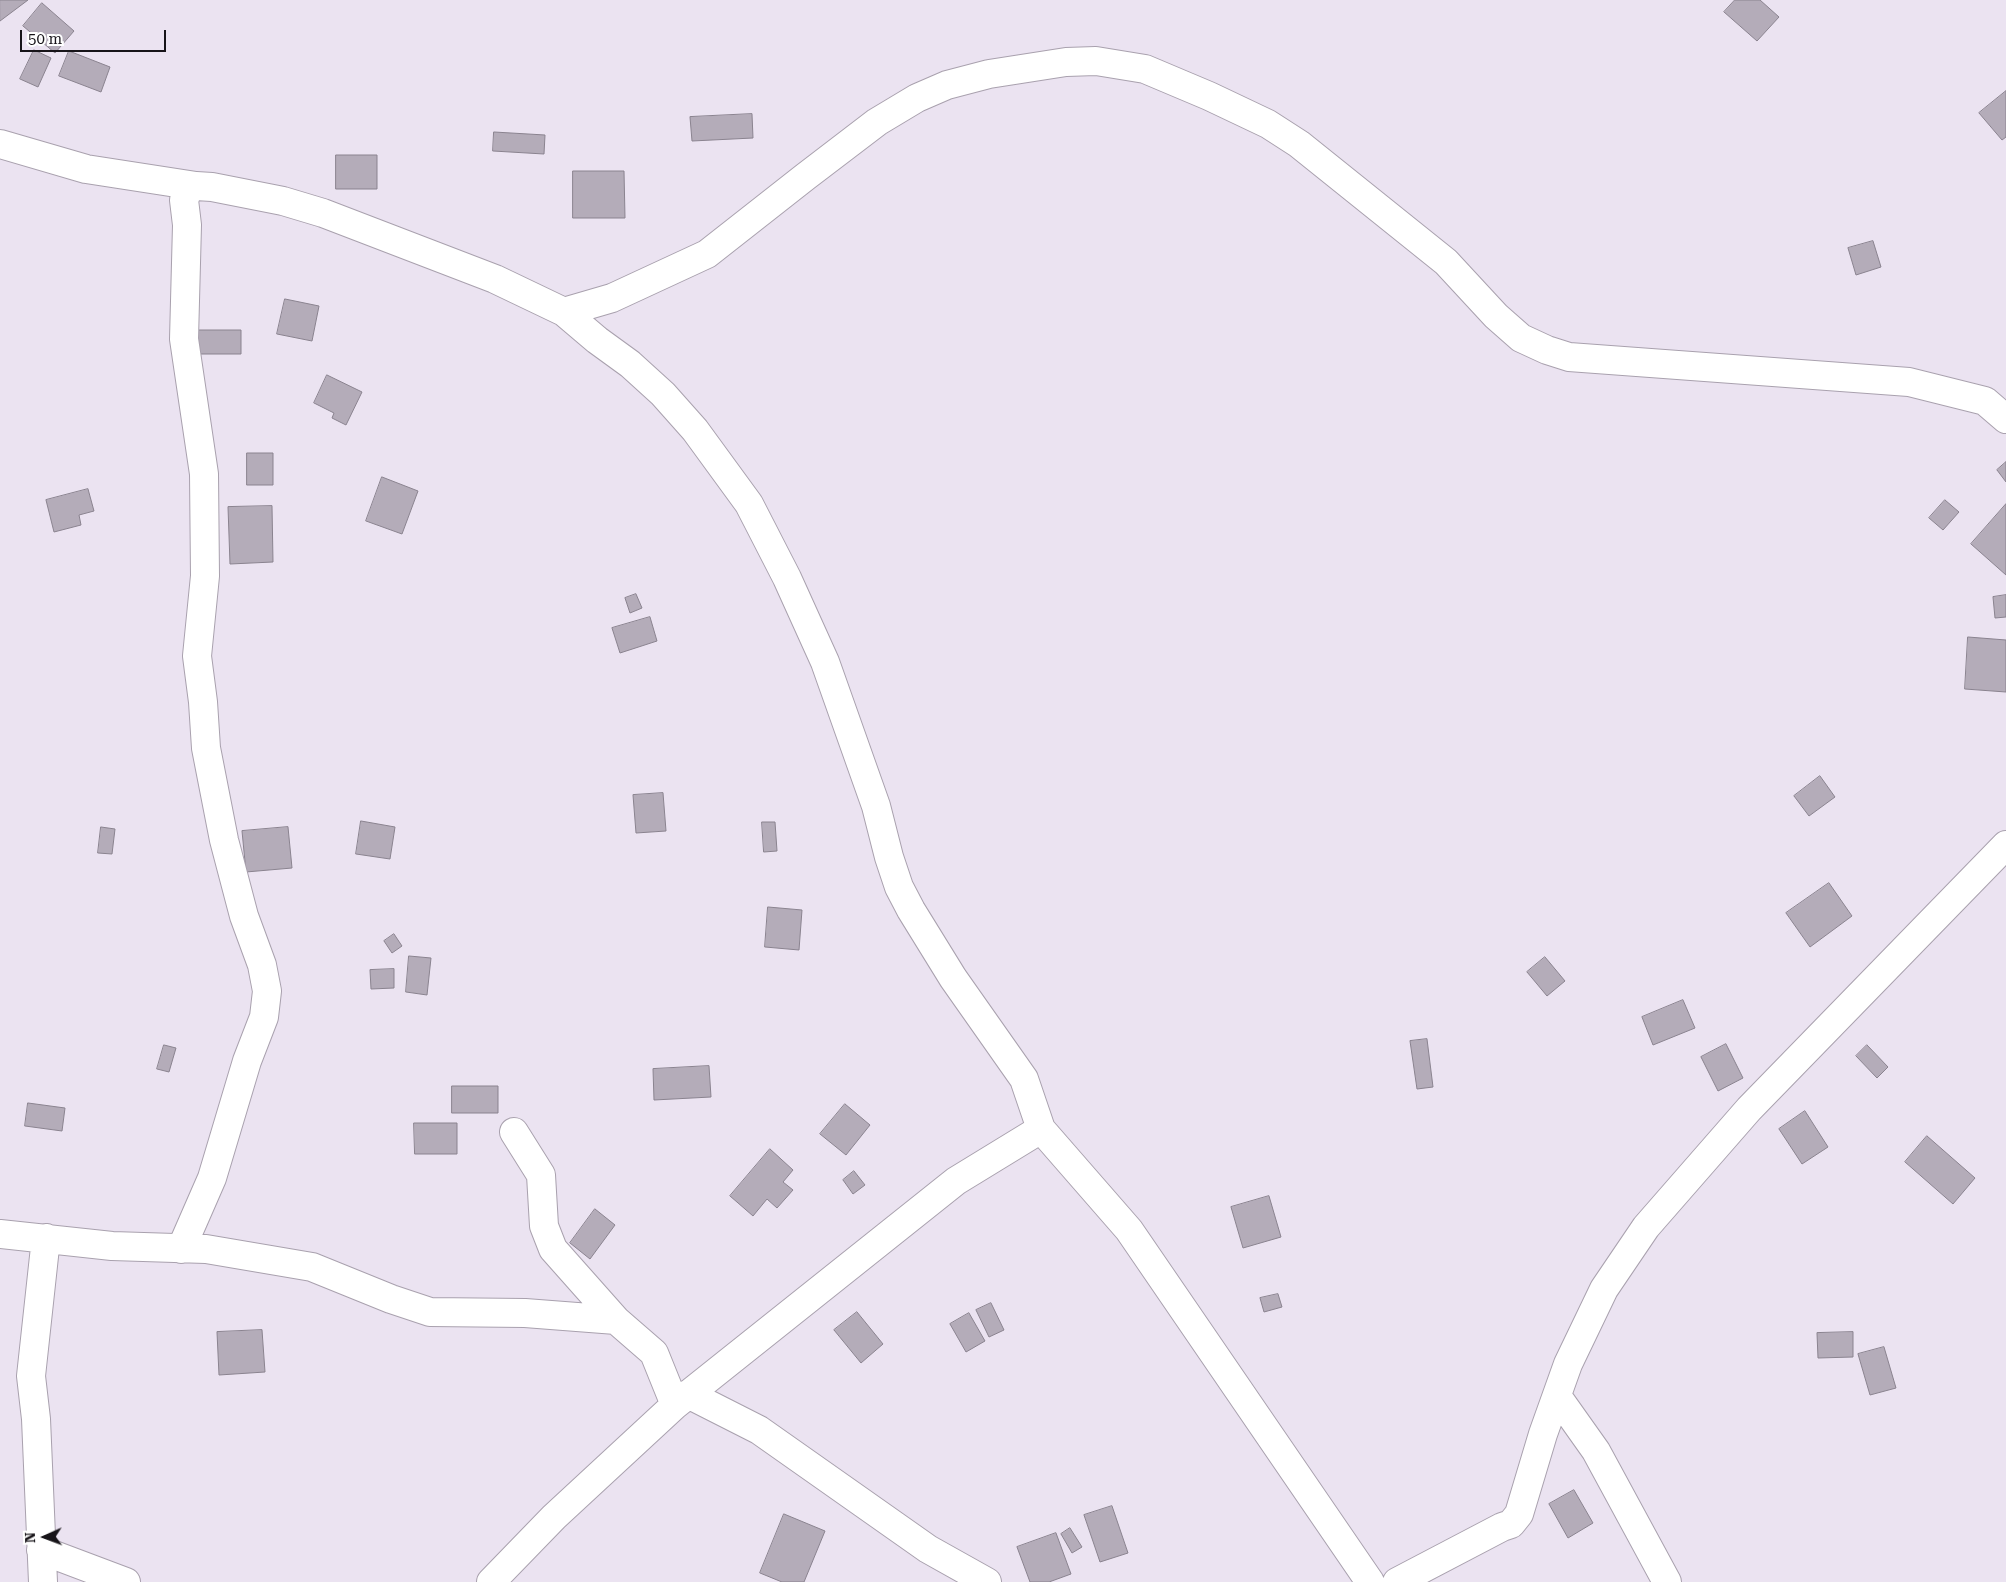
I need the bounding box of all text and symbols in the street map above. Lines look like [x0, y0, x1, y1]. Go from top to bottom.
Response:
scale bar [22, 20, 169, 52]
text: 50 m [28, 30, 62, 48]
north arrow [20, 1512, 70, 1562]
text: N [22, 1532, 38, 1543]

